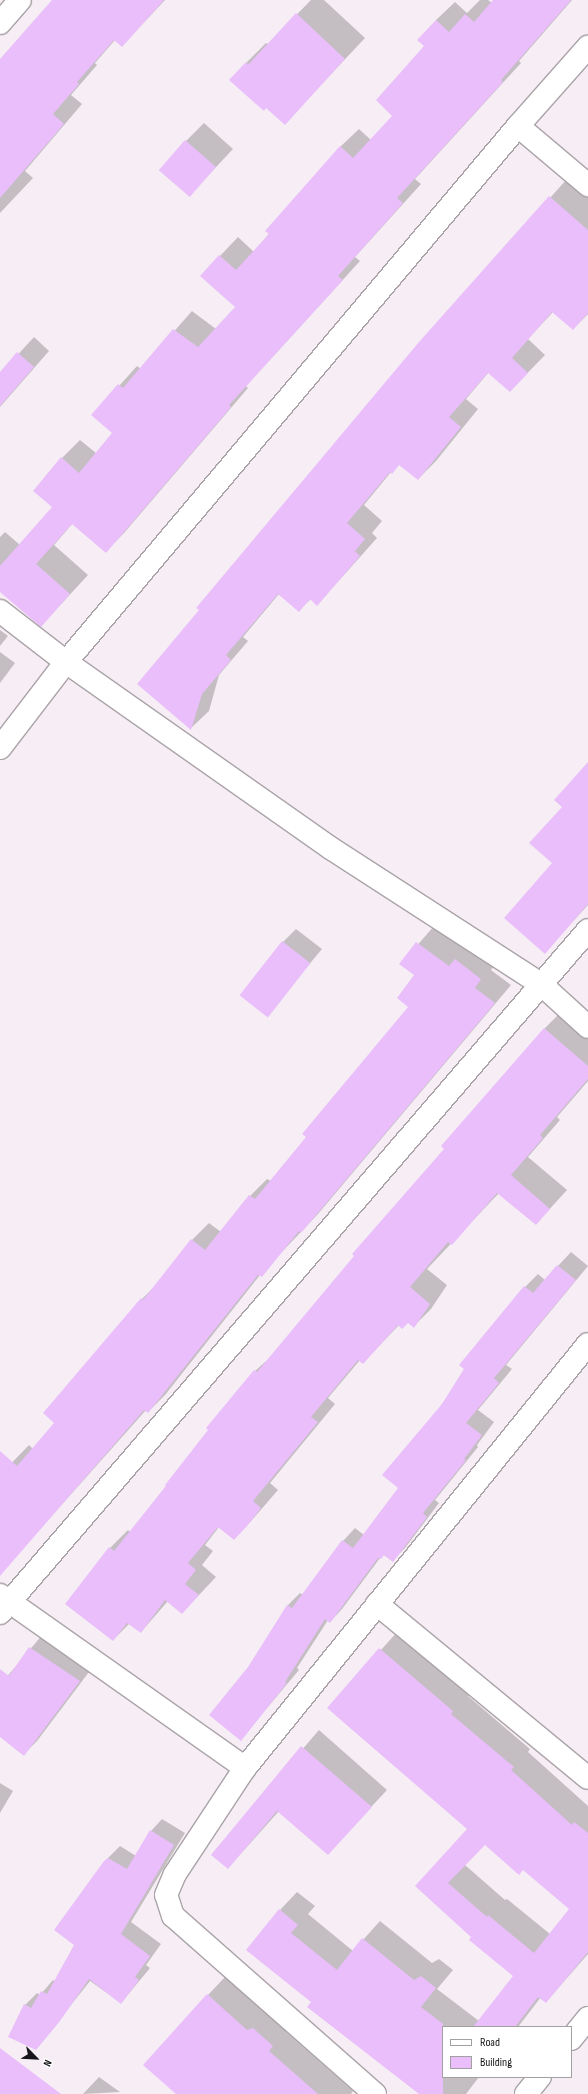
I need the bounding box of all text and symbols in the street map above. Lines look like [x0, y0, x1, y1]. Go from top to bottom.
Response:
legend [442, 2026, 572, 2078]
text: Road [480, 2035, 500, 2050]
north arrow [16, 2038, 56, 2078]
text: Building [480, 2055, 512, 2070]
text: N [40, 2058, 55, 2068]

